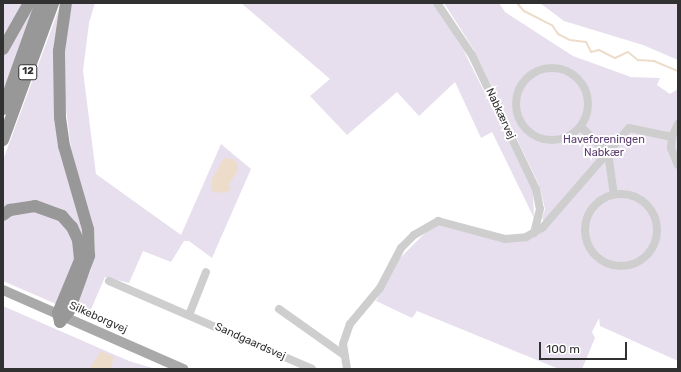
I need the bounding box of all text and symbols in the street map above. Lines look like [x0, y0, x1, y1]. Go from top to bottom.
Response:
road number: 12 [18, 64, 38, 80]
street label: Nabkærvej [482, 86, 518, 142]
park label: Haveforeningen Nabkær [563, 134, 645, 160]
street label: Silkeborgvej [67, 299, 129, 337]
street label: Sandgaardsvej [213, 321, 287, 363]
scale bar [541, 334, 629, 360]
text: 100 m [546, 342, 580, 356]

